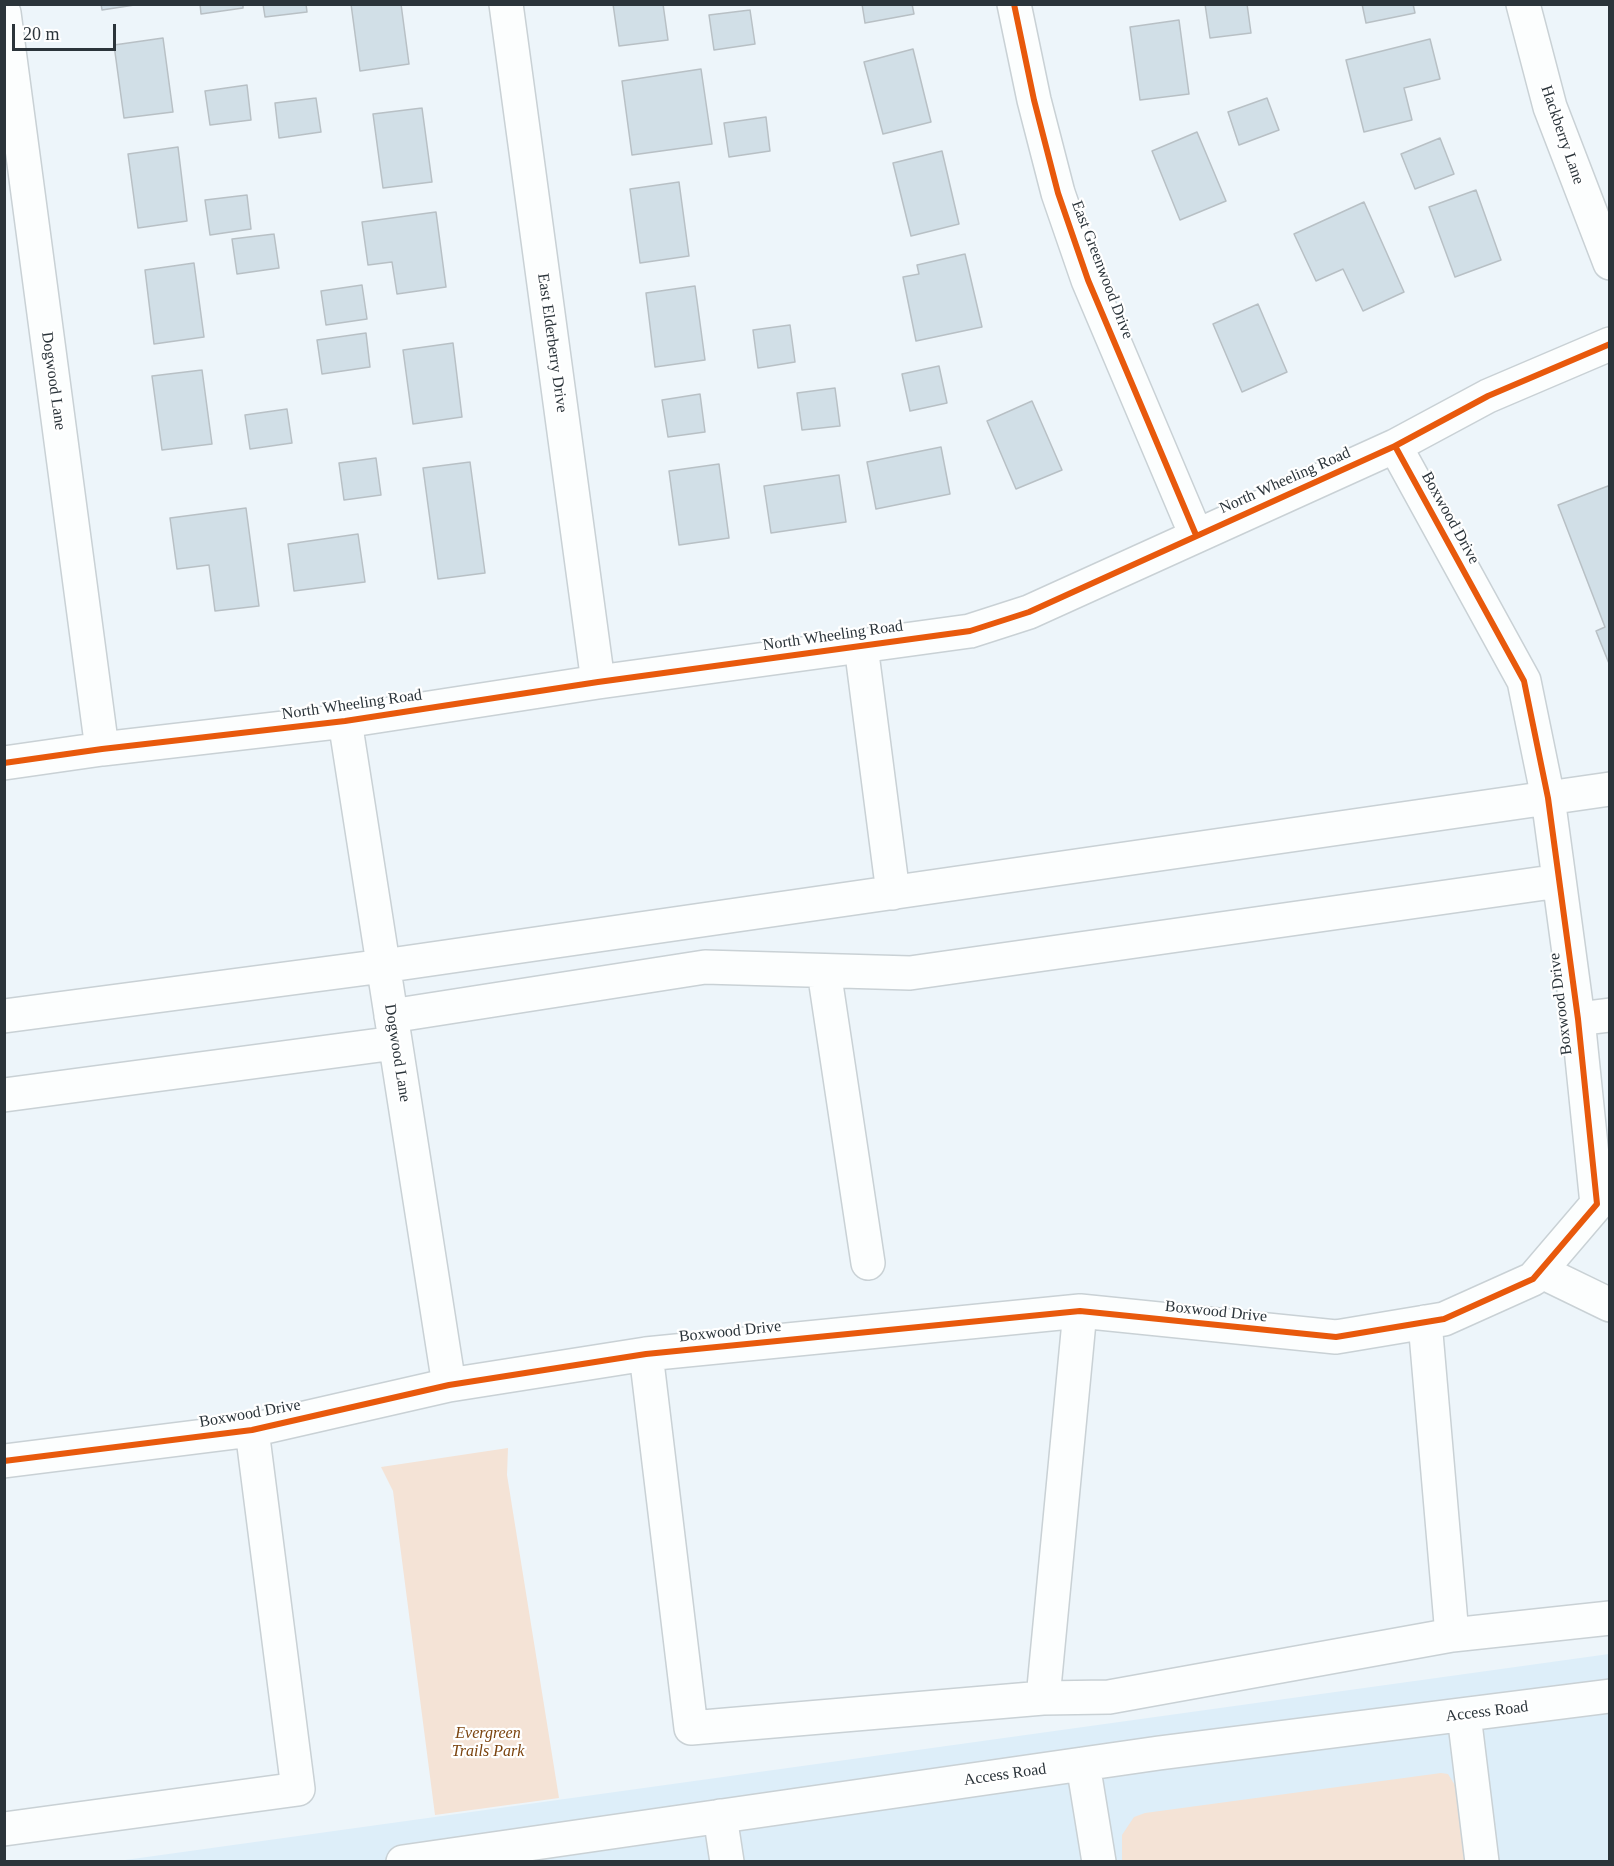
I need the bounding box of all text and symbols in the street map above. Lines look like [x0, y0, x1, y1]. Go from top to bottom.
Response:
scale bar [15, 12, 118, 50]
text: 20 m [23, 24, 60, 44]
street label: Hackberry Lane [1536, 83, 1588, 187]
street label: East Greenwood Drive [1067, 198, 1137, 342]
street label: East Elderberry Drive [533, 272, 571, 414]
street label: Dogwood Lane [37, 331, 69, 431]
street label: North Wheeling Road [1217, 443, 1353, 519]
street label: Boxwood Drive [1417, 468, 1483, 568]
street label: North Wheeling Road [762, 617, 904, 655]
street label: North Wheeling Road [281, 686, 423, 724]
street label: Boxwood Drive [1545, 952, 1577, 1056]
street label: Dogwood Lane [380, 1003, 414, 1103]
street label: Boxwood Drive [1164, 1297, 1268, 1327]
street label: Boxwood Drive [678, 1317, 782, 1347]
street label: Boxwood Drive [198, 1396, 302, 1432]
street label: Access Road [1445, 1697, 1529, 1727]
park label: Evergreen Trails Park [452, 1724, 524, 1762]
street label: Access Road [963, 1760, 1047, 1790]

